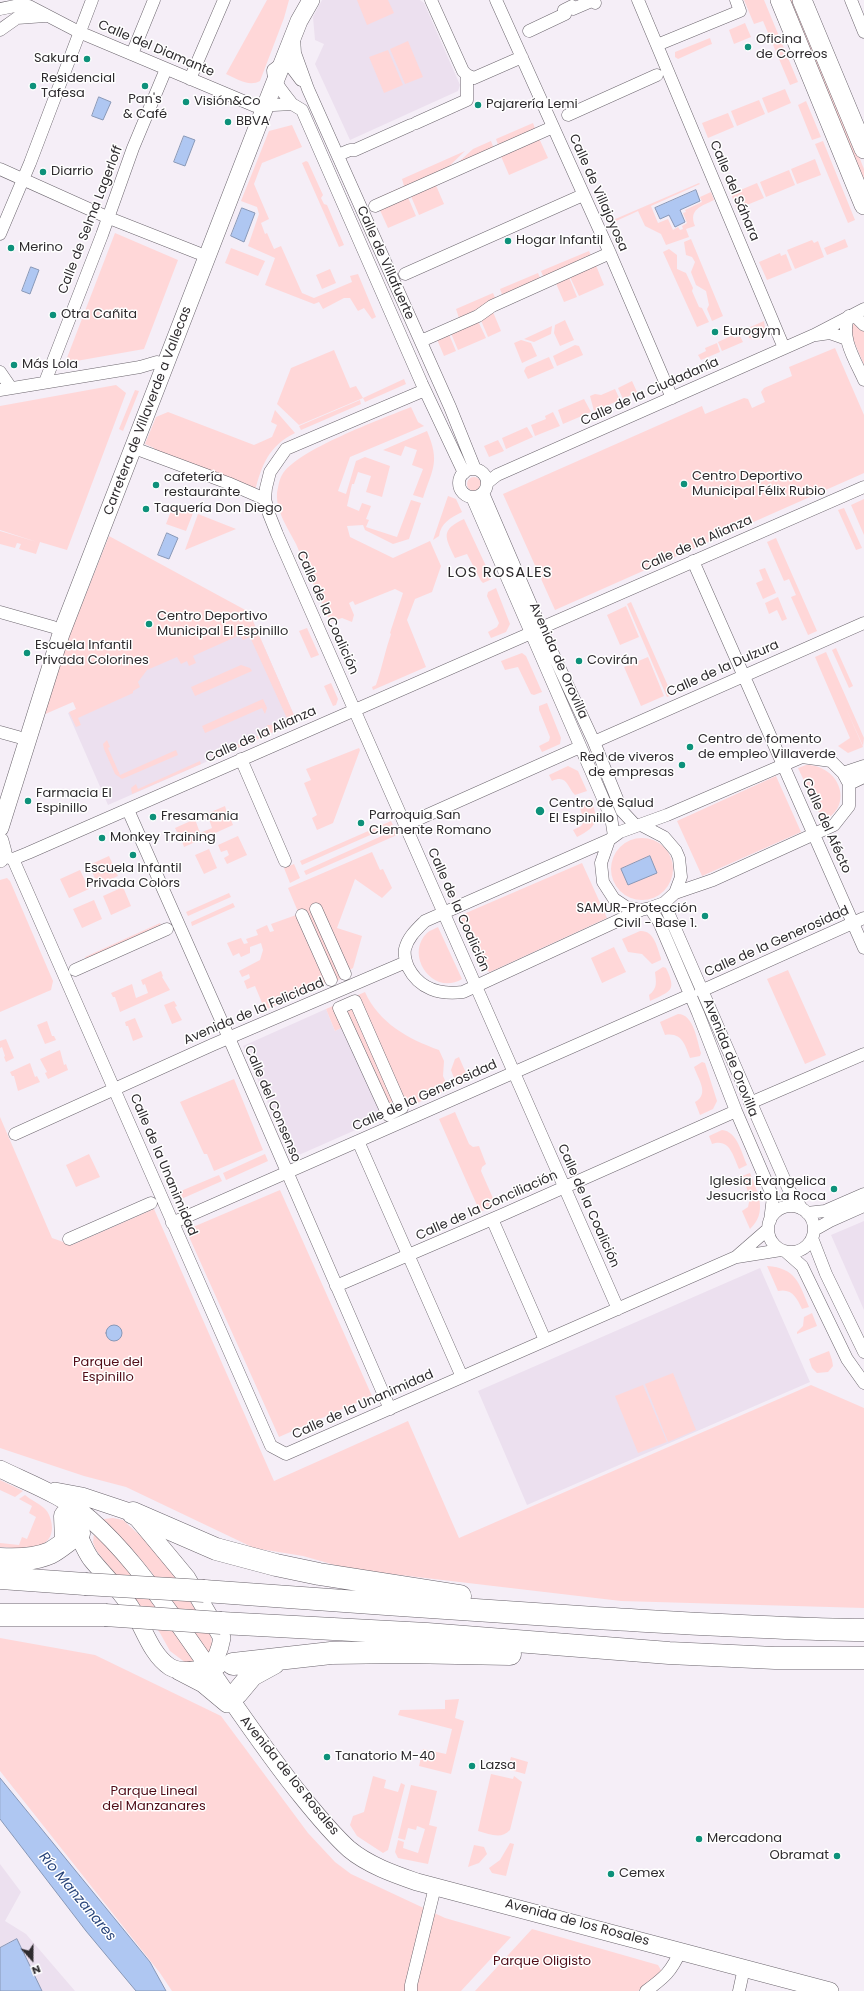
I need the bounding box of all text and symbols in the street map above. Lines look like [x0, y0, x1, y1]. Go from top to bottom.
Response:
street label: Calle del Diamante [96, 17, 216, 81]
place label: Oficina de Correos [756, 32, 828, 63]
marker: Oficina de Correos [743, 42, 753, 52]
place label: Sakura [34, 51, 79, 67]
marker: Sakura [82, 54, 92, 64]
place label: Residencial Tafesa [41, 71, 115, 102]
marker: Residencial Tafesa [28, 81, 38, 91]
marker: Pan's & Café [140, 81, 150, 91]
place label: Pan's & Café [123, 92, 167, 123]
place label: Visión&Co [194, 94, 261, 110]
marker: Visión&Co [181, 97, 191, 107]
place label: Pajarería Lemi [486, 97, 578, 113]
marker: Pajarería Lemi [473, 100, 483, 110]
place label: BBVA [236, 114, 269, 130]
marker: BBVA [223, 117, 233, 127]
street label: Calle de Villajoyosa [565, 132, 631, 254]
street label: Calle del Sáhara [706, 139, 762, 243]
street label: Calle de Selma Lagerloff [55, 144, 127, 296]
place label: Diarrio [51, 164, 93, 180]
marker: Diarrio [38, 167, 48, 177]
street label: Calle de Villafuerte [353, 204, 417, 322]
place label: Hogar Infantil [516, 233, 603, 249]
marker: Hogar Infantil [503, 236, 513, 246]
place label: Merino [19, 240, 63, 256]
marker: Merino [6, 243, 16, 253]
street label: Carretera de Villaverde a Vallecas [101, 304, 195, 518]
place label: Otra Cañita [61, 307, 137, 323]
marker: Otra Cañita [48, 310, 58, 320]
place label: Eurogym [723, 324, 781, 340]
marker: Eurogym [710, 327, 720, 337]
street label: Calle de la Ciudadanía [579, 354, 721, 430]
place label: Más Lola [22, 357, 78, 373]
marker: Más Lola [9, 360, 19, 370]
place label: Centro Deportivo Municipal Félix Rubio [692, 469, 826, 500]
place label: cafetería restaurante [164, 470, 240, 501]
marker: Centro Deportivo Municipal Félix Rubio [679, 479, 689, 489]
marker: cafetería restaurante [151, 480, 161, 490]
place label: Taquería Don Diego [154, 501, 282, 517]
marker: Taquería Don Diego [141, 504, 151, 514]
street label: Calle de la Alianza [639, 513, 755, 575]
street label: Calle de la Coalición [293, 549, 361, 677]
district label: LOS ROSALES [448, 564, 552, 582]
street label: Avenida de Orovilla [525, 600, 591, 722]
place label: Centro Deportivo Municipal El Espinillo [157, 609, 288, 640]
marker: Centro Deportivo Municipal El Espinillo [144, 619, 154, 629]
street label: Calle de la Dulzura [665, 637, 781, 701]
place label: Escuela Infantil Privada Colorines [35, 638, 149, 669]
marker: Escuela Infantil Privada Colorines [22, 648, 32, 658]
place label: Covirán [587, 653, 638, 669]
marker: Covirán [574, 656, 584, 666]
street label: Calle de la Alianza [203, 704, 319, 766]
place label: Centro de fomento de empleo Villaverde [698, 732, 836, 763]
marker: Centro de fomento de empleo Villaverde [685, 742, 695, 752]
place label: Red de viveros de empresas [580, 750, 674, 781]
marker: Red de viveros de empresas [677, 760, 687, 770]
street label: Calle del Afécto [798, 776, 854, 876]
place label: Farmacia El Espinillo [36, 786, 112, 817]
marker: Farmacia El Espinillo [23, 796, 33, 806]
place label: Centro de Salud El Espinillo [549, 796, 654, 827]
marker: Centro de Salud El Espinillo [534, 805, 546, 817]
place label: Parroquia San Clemente Romano [369, 808, 491, 839]
place label: Fresamania [161, 809, 239, 825]
marker: Fresamania [148, 812, 158, 822]
marker: Parroquia San Clemente Romano [356, 818, 366, 828]
place label: Monkey Training [110, 830, 216, 846]
marker: Monkey Training [97, 833, 107, 843]
street label: Calle de la Coalición [424, 846, 492, 974]
marker: Escuela Infantil Privada Colors [128, 850, 138, 860]
place label: Escuela Infantil Privada Colors [84, 861, 182, 892]
place label: SAMUR-Protección Civil - Base 1. [576, 901, 697, 932]
street label: Calle de la Generosidad [702, 903, 852, 981]
marker: SAMUR-Protección Civil - Base 1. [700, 911, 710, 921]
street label: Avenida de la Felicidad [181, 975, 327, 1049]
street label: Avenida de Orovilla [699, 997, 761, 1119]
street label: Calle del Consenso [240, 1043, 304, 1165]
street label: Calle de la Generosidad [350, 1057, 500, 1135]
street label: Calle de la Unanimidad [126, 1092, 200, 1238]
street label: Calle de la Coalición [554, 1142, 622, 1270]
street label: Calle de la Conciliación [414, 1168, 560, 1244]
place label: Iglesia Evangelica Jesucristo La Roca [706, 1174, 826, 1205]
marker: Iglesia Evangelica Jesucristo La Roca [829, 1184, 839, 1194]
park label: Parque del Espinillo [73, 1355, 143, 1386]
street label: Calle de la Unanimidad [290, 1367, 436, 1443]
street label: Avenida de los Rosales [236, 1713, 342, 1839]
place label: Tanatorio M-40 [335, 1749, 436, 1765]
marker: Tanatorio M-40 [322, 1752, 332, 1762]
place label: Lazsa [480, 1758, 516, 1774]
marker: Lazsa [467, 1761, 477, 1771]
park label: Parque Lineal del Manzanares [102, 1784, 206, 1815]
place label: Mercadona [707, 1831, 782, 1847]
marker: Mercadona [694, 1834, 704, 1844]
place label: Obramat [769, 1848, 829, 1864]
water label: Río Manzanares [35, 1849, 119, 1945]
marker: Obramat [832, 1851, 842, 1861]
place label: Cemex [619, 1866, 665, 1882]
marker: Cemex [606, 1869, 616, 1879]
street label: Avenida de los Rosales [503, 1896, 651, 1950]
north arrow [12, 1939, 52, 1979]
park label: Parque Oligisto [493, 1954, 591, 1970]
text: N [30, 1961, 43, 1979]

